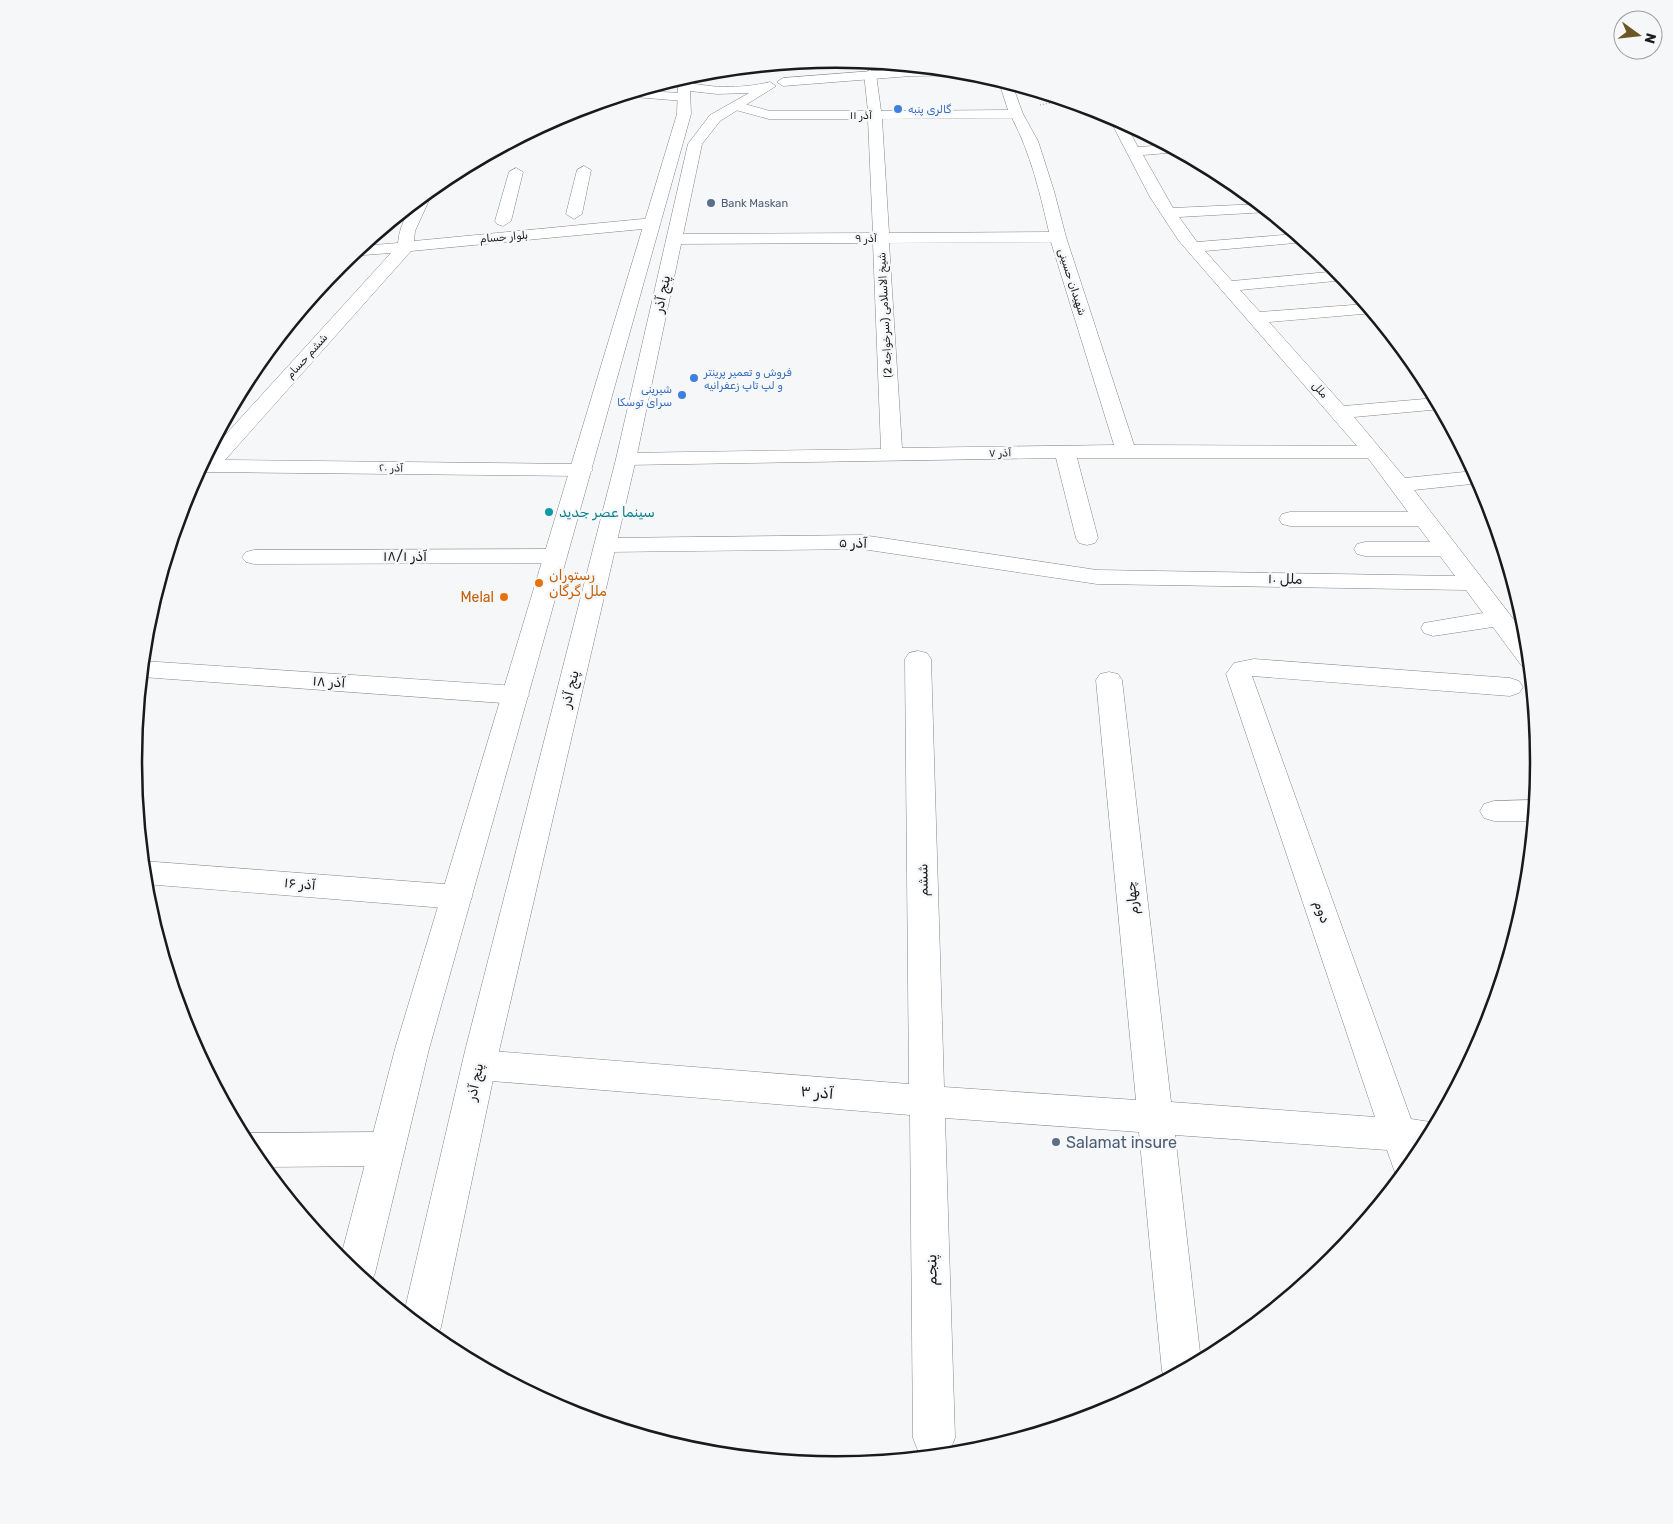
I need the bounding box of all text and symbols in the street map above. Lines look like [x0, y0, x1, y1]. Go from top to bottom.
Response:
north arrow [1613, 10, 1663, 60]
text: N [1641, 31, 1660, 45]
marker: گالری پنبه [892, 103, 904, 115]
place label: گالری پنبه [908, 103, 951, 117]
street label: آذر ۱۱ [850, 109, 873, 122]
marker: Bank Maskan [705, 197, 717, 209]
place label: Bank Maskan [721, 197, 788, 210]
street label: بلوار حسام [479, 228, 529, 247]
street label: ۹ آذر [855, 232, 878, 245]
street label: شهیدان حسینی [1055, 247, 1089, 317]
street label: شیخ الاسلامی (سرخواجه 2) [875, 252, 897, 378]
street label: پنج آذر [650, 274, 676, 316]
street label: ششم حسام [284, 331, 331, 382]
place label: فروش و تعمیر پرینتر و لپ تاپ زعفرانیه [703, 366, 792, 393]
marker: فروش و تعمیر پرینتر و لپ تاپ زعفرانیه [688, 372, 700, 384]
street label: ملل [1309, 379, 1331, 401]
place label: شیرینی سرای توسکا [617, 383, 672, 410]
marker: شیرینی سرای توسکا [676, 389, 688, 401]
street label: آذر ۷ [989, 446, 1012, 460]
street label: ۲۰ آذر [379, 461, 404, 475]
place label: سینما عصر جدید [559, 504, 655, 521]
marker: سینما عصر جدید [543, 506, 555, 518]
street label: آذر ۵ [838, 534, 868, 552]
street label: ۱۸/۱ آذر [383, 548, 427, 565]
place label: رستوران ملل گرگان [549, 567, 607, 600]
street label: ۱۰ ملل [1268, 570, 1303, 588]
marker: رستوران ملل گرگان [533, 577, 545, 589]
place label: Melal [461, 589, 494, 606]
marker: Melal [498, 591, 510, 603]
street label: پنج آذر [557, 669, 585, 711]
street label: ۱۸ آذر [312, 672, 346, 692]
street label: ششم [914, 863, 932, 897]
street label: ۱۶ آذر [283, 874, 317, 894]
street label: چهارم [1122, 880, 1143, 915]
street label: دوم [1309, 898, 1334, 926]
street label: پنج آذر [463, 1062, 489, 1104]
street label: ۳ آذر [800, 1081, 835, 1104]
place label: Salamat insure [1066, 1133, 1177, 1152]
marker: Salamat insure [1050, 1136, 1062, 1148]
street label: پنجم [921, 1254, 942, 1286]

